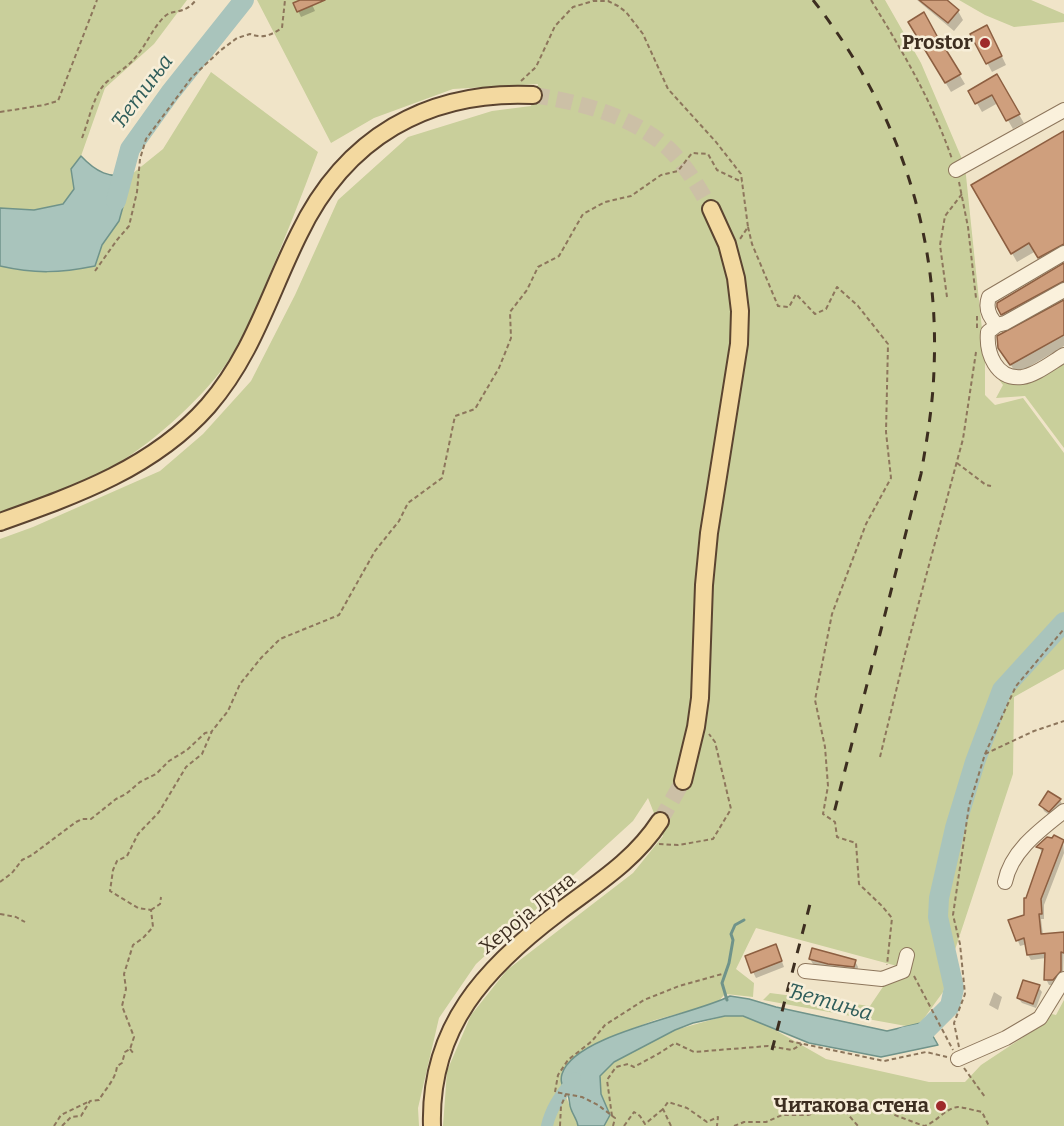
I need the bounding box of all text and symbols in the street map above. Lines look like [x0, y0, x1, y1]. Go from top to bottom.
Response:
place label: Prostor [902, 31, 973, 55]
marker: Prostor [978, 36, 992, 50]
water label: Ђетиња [107, 50, 179, 134]
street label: Хероја Луна [475, 868, 581, 960]
water label: Ђетиња [785, 979, 875, 1027]
place label: Читакова стена [774, 1094, 929, 1118]
marker: Читакова стена [934, 1099, 948, 1113]

